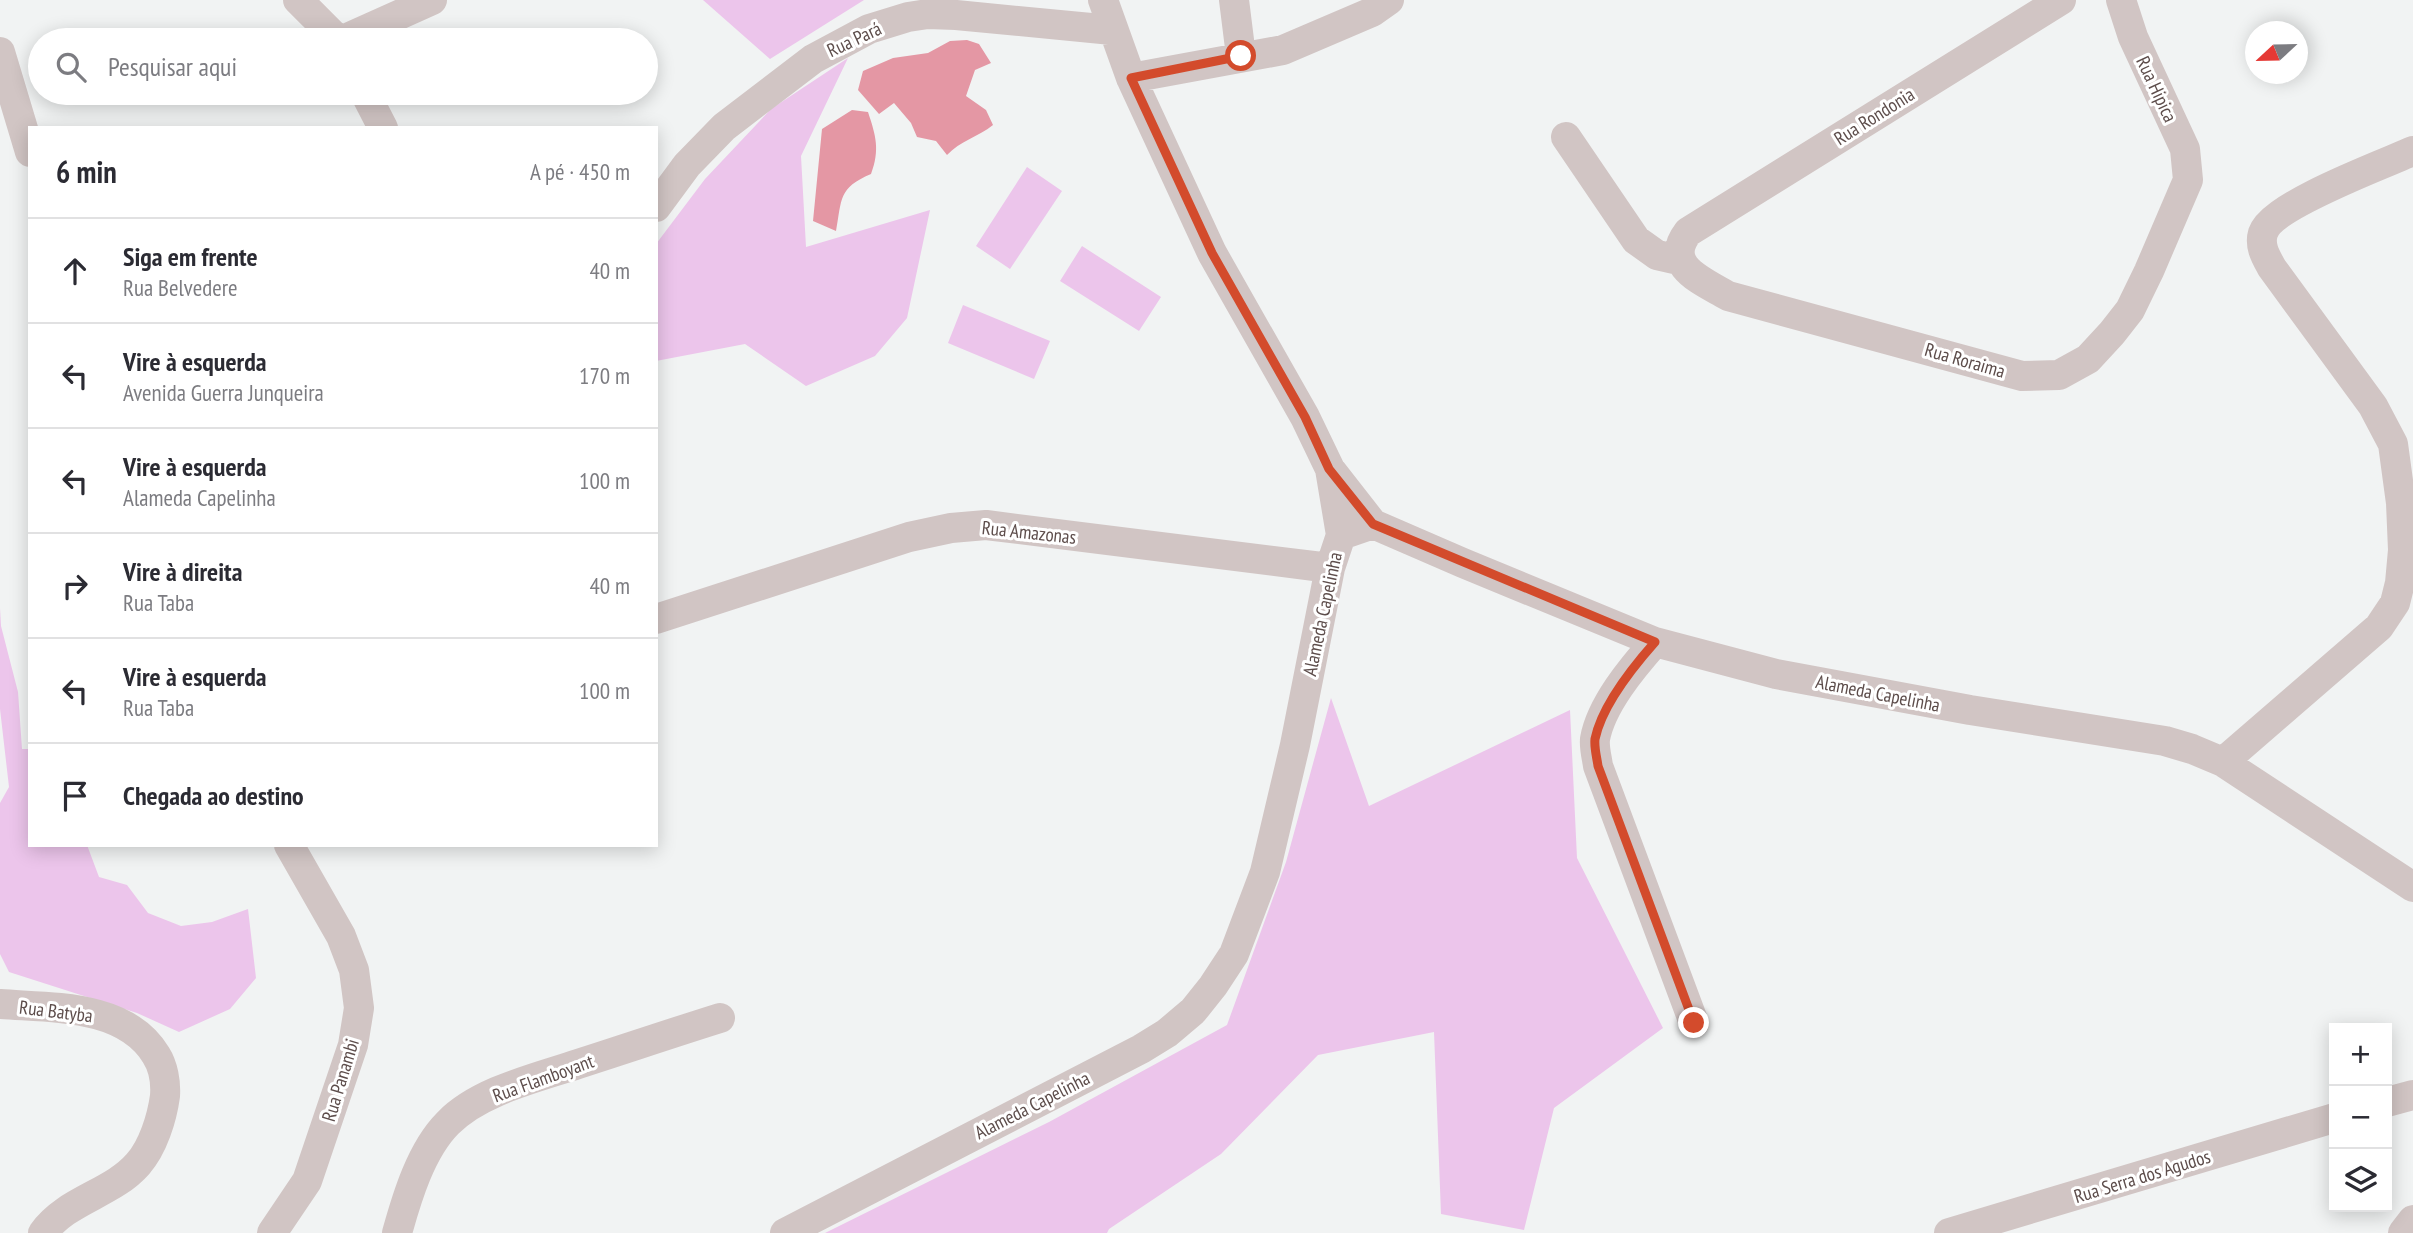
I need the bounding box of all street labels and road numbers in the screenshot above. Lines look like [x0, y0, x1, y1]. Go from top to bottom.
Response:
street label: Rua Pará [823, 16, 885, 62]
street label: Rua Hipica [2131, 52, 2183, 126]
street label: Rua Rondonia [1829, 82, 1919, 150]
street label: Rua Roraima [1922, 337, 2008, 383]
street label: Rua Amazonas [981, 515, 1077, 549]
street label: Alameda Capelinha [1297, 550, 1347, 678]
street label: Alameda Capelinha [1814, 669, 1942, 717]
street label: Rua Batyba [18, 995, 94, 1027]
street label: Rua Panambi [316, 1036, 364, 1124]
street label: Rua Flamboyant [489, 1048, 598, 1107]
street label: Alameda Capelinha [970, 1066, 1094, 1144]
street label: Rua Serra dos Agudos [2071, 1144, 2213, 1208]

